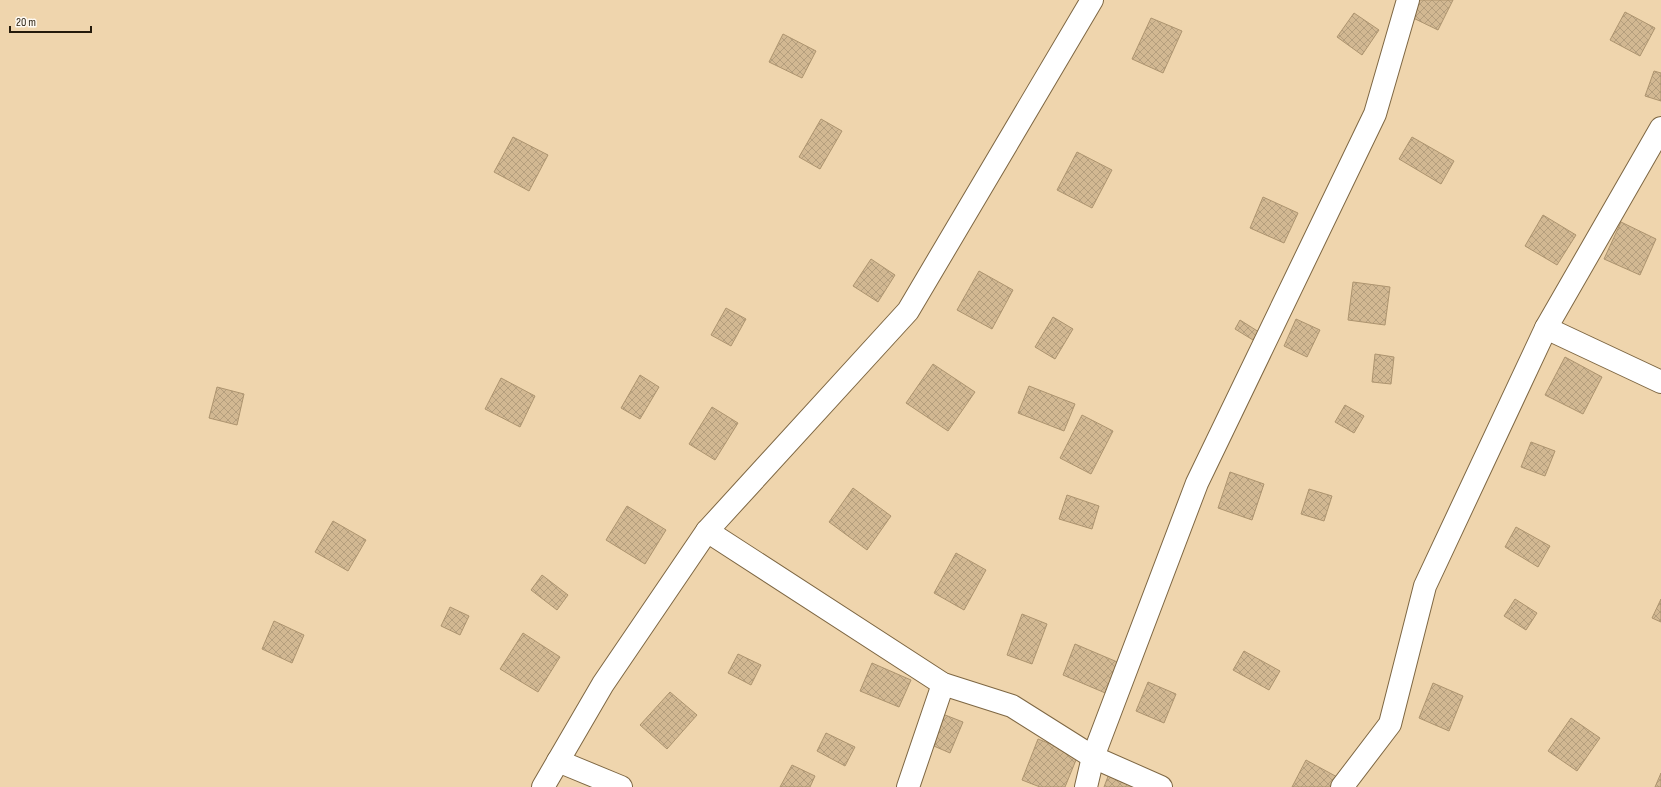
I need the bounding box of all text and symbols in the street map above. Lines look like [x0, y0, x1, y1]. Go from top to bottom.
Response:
scale bar [10, 8, 91, 34]
text: 20 m [16, 15, 36, 30]

